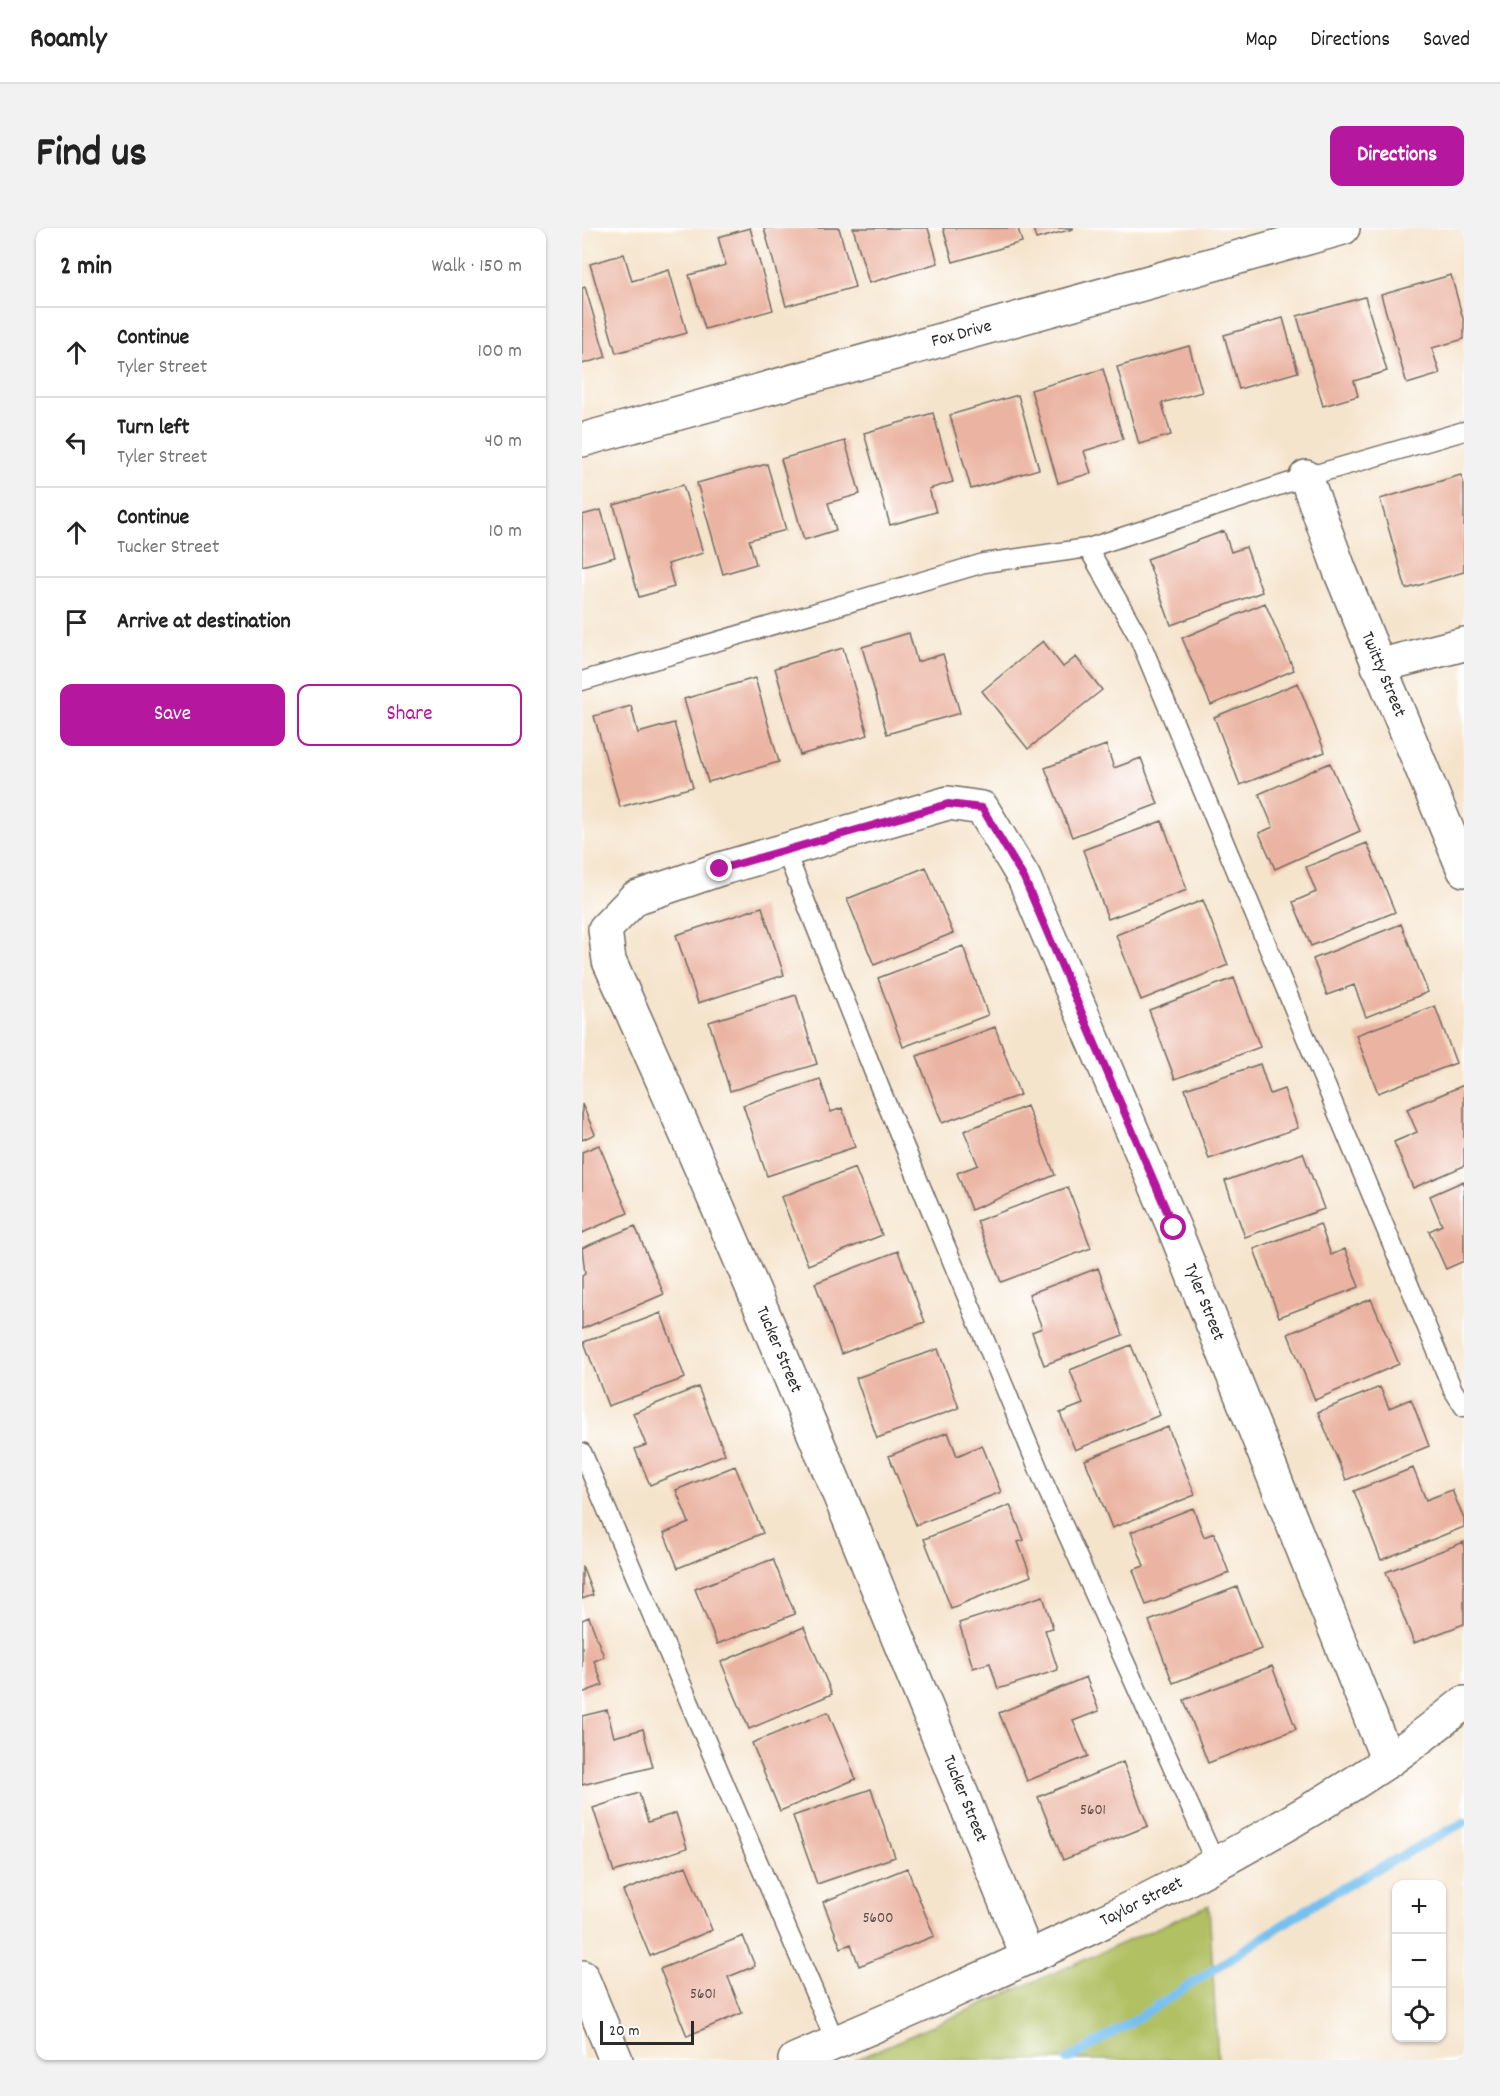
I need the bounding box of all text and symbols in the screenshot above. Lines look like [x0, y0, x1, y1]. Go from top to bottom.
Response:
text: Roamly [30, 21, 106, 61]
text: Map [1246, 26, 1277, 56]
text: Directions [1310, 26, 1390, 56]
text: Saved [1423, 26, 1470, 56]
text: Find us [36, 126, 147, 186]
button: Directions [1330, 126, 1464, 186]
text: 2 min [60, 249, 112, 286]
text: Walk · 150 m [432, 253, 522, 281]
street label: Fox Drive [929, 314, 995, 355]
text: Continue [117, 323, 189, 354]
icon: ahead [60, 336, 93, 369]
text: 100 m [478, 338, 522, 366]
text: Tyler Street [117, 354, 207, 382]
text: Turn left [117, 413, 189, 444]
icon: left [60, 426, 93, 459]
text: 40 m [484, 428, 522, 456]
text: Tyler Street [117, 444, 207, 472]
text: Continue [117, 503, 189, 534]
icon: ahead [60, 516, 93, 549]
text: 10 m [488, 518, 522, 546]
text: Tucker Street [117, 534, 219, 562]
icon: arrive [60, 606, 93, 639]
text: Arrive at destination [117, 607, 291, 638]
street label: Twitty Street [1354, 628, 1412, 721]
button: Save [60, 684, 285, 746]
button: Share [297, 684, 522, 746]
route end [706, 855, 732, 881]
route start [1160, 1214, 1186, 1240]
street label: Tyler Street [1177, 1260, 1231, 1345]
street label: Tucker Street [749, 1303, 808, 1398]
street label: Tucker Street [935, 1752, 993, 1847]
house number: 5601 [1080, 1800, 1106, 1822]
street label: Taylor Street [1096, 1871, 1188, 1934]
map controls [1392, 1880, 1446, 2042]
button: + [1392, 1880, 1446, 1934]
house number: 5600 [863, 1908, 893, 1930]
button: − [1392, 1934, 1446, 1988]
house number: 5601 [690, 1984, 716, 2006]
button: locate [1392, 1988, 1446, 2042]
scale bar [600, 2018, 694, 2046]
text: 20 m [609, 2020, 639, 2043]

